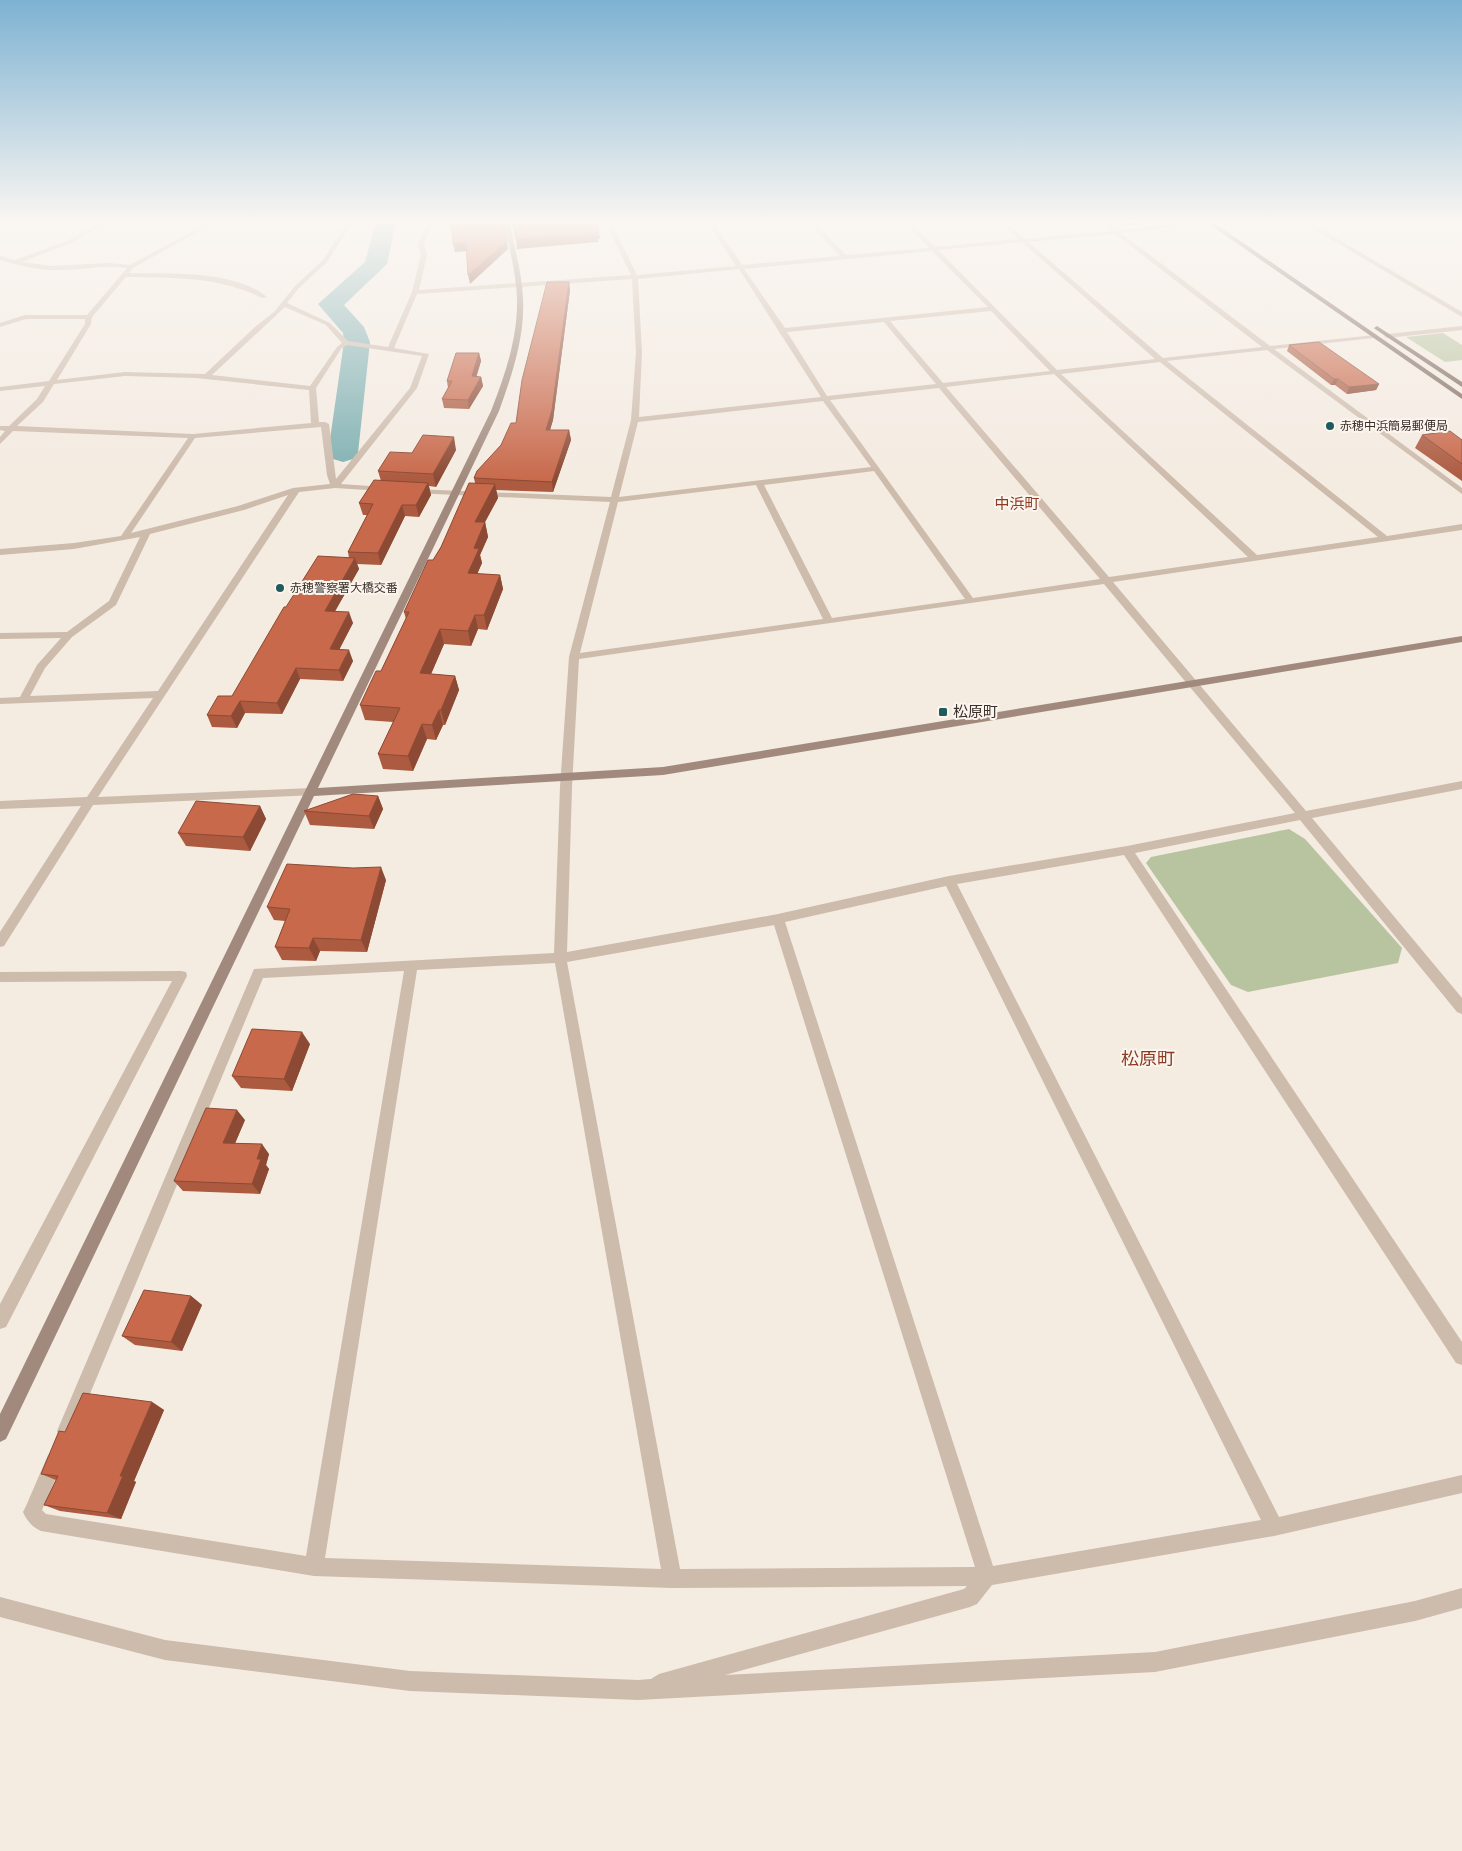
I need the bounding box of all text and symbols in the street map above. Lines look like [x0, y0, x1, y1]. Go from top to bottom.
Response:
place label: 赤穂中浜簡易郵便局 [1340, 419, 1448, 433]
marker: 赤穂中浜簡易郵便局 [1324, 420, 1336, 432]
district label: 中浜町 [994, 495, 1040, 513]
place label: 赤穂警察署大橋交番 [290, 581, 398, 595]
marker: 赤穂警察署大橋交番 [274, 582, 286, 594]
place label: 松原町 [953, 703, 998, 721]
marker: 松原町 [937, 706, 949, 718]
district label: 松原町 [1121, 1048, 1175, 1070]

